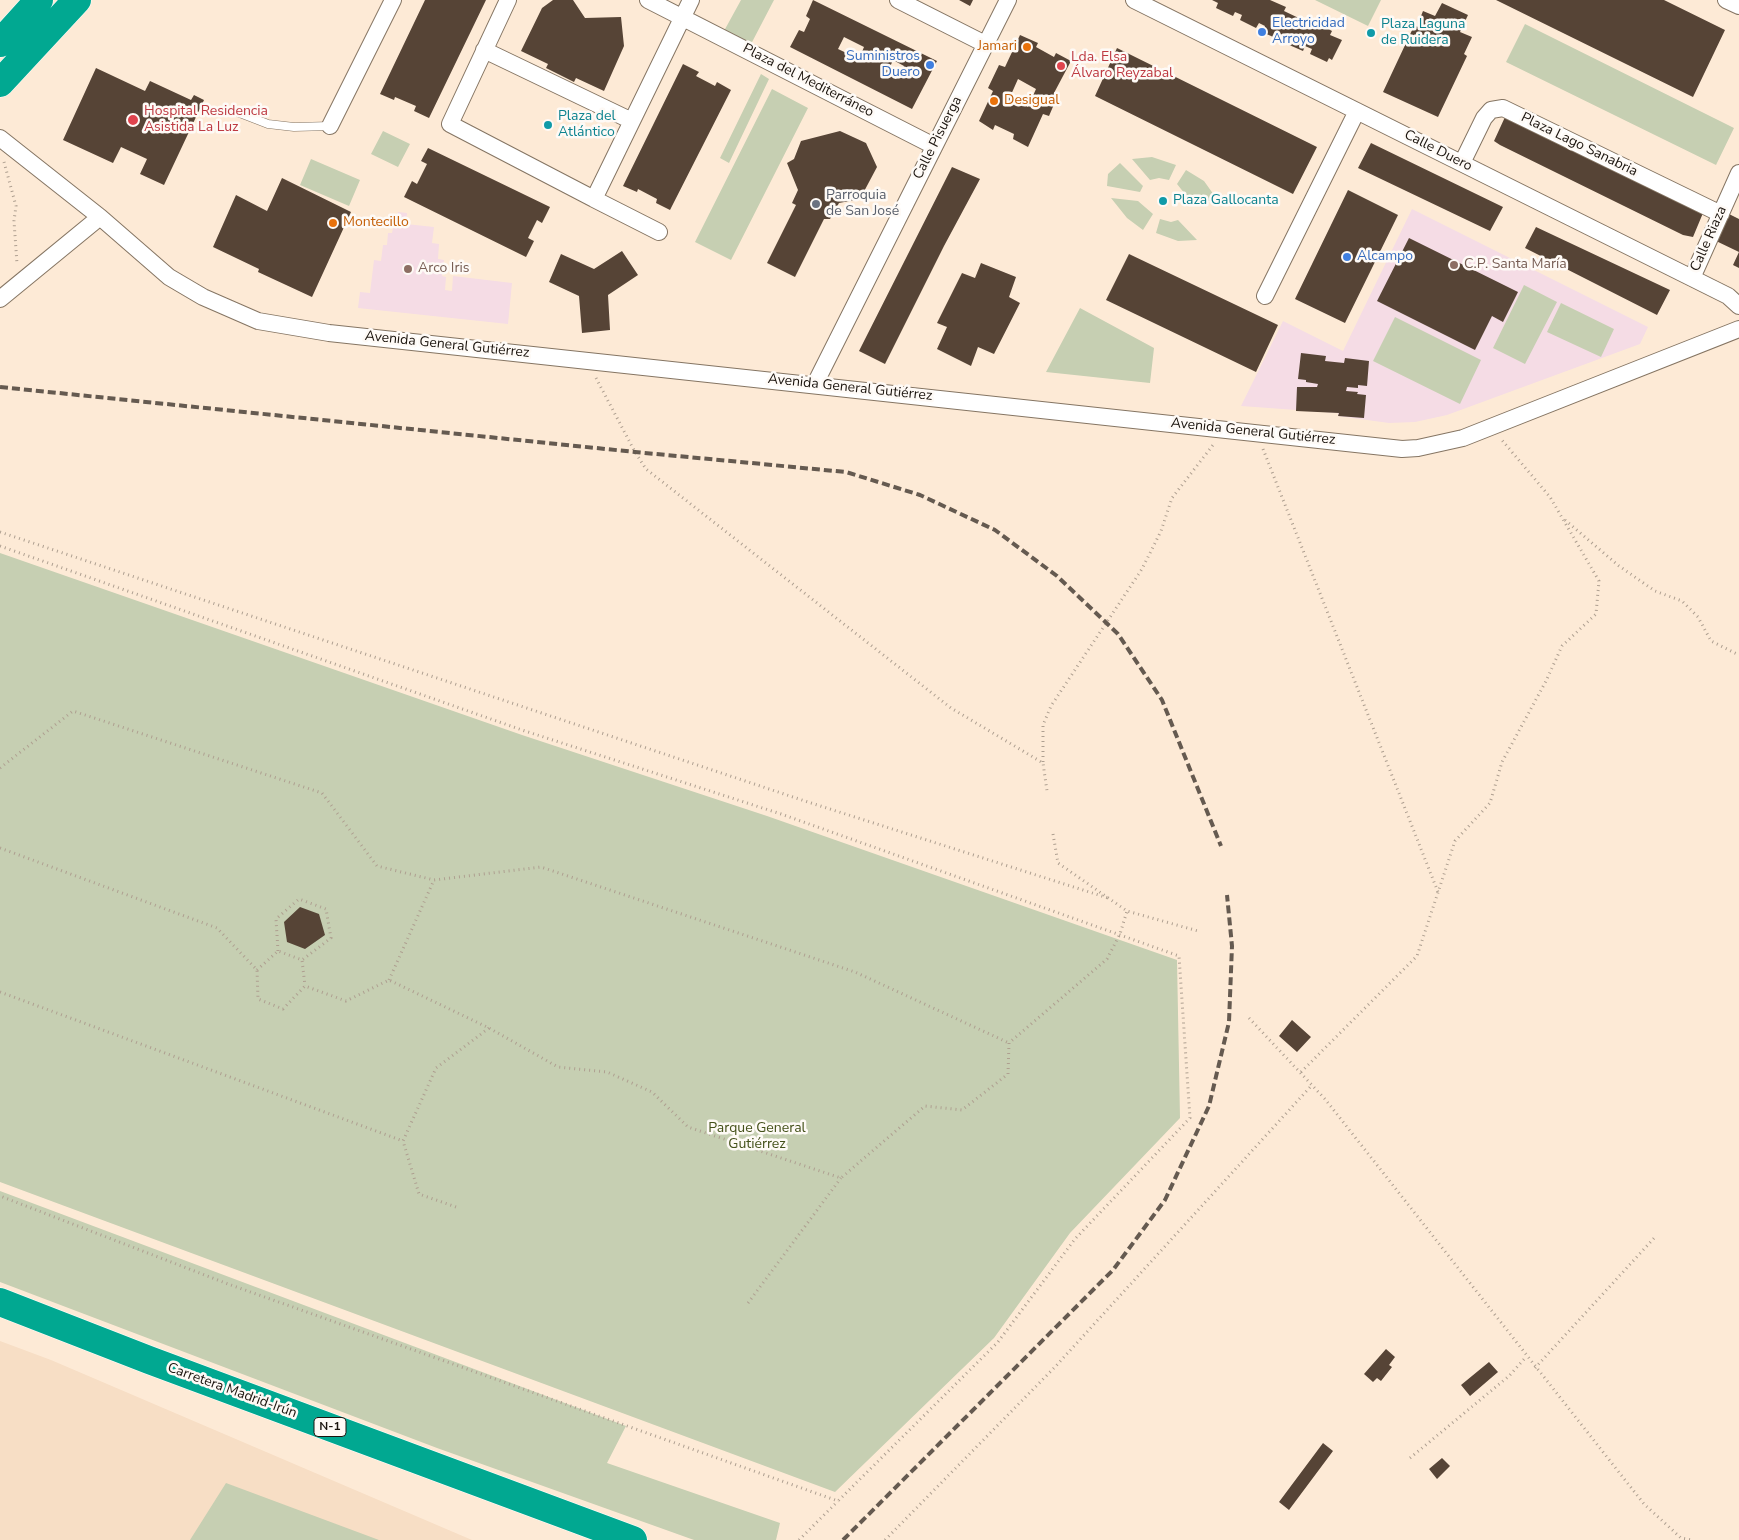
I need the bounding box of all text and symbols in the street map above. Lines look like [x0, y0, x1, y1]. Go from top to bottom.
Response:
place label: Electricidad Arroyo [1272, 16, 1345, 48]
place label: Plaza Laguna de Ruidera [1381, 17, 1465, 49]
marker: Electricidad Arroyo [1256, 26, 1268, 38]
marker: Plaza Laguna de Ruidera [1365, 27, 1377, 39]
place label: Jamari [977, 39, 1017, 55]
street label: Plaza del Mediterráneo [740, 41, 876, 121]
marker: Jamari [1021, 41, 1033, 53]
place label: Suministros Duero [846, 49, 920, 82]
place label: Lda. Elsa Álvaro Reyzabal [1071, 50, 1173, 82]
marker: Suministros Duero [924, 59, 936, 71]
marker: Lda. Elsa Álvaro Reyzabal [1055, 60, 1067, 72]
place label: Desigual [1004, 93, 1059, 109]
street label: Calle Pisuerga [910, 94, 966, 182]
marker: Desigual [988, 95, 1000, 107]
place label: Hospital Residencia Asistida La Luz [144, 104, 268, 136]
place label: Plaza del Atlántico [558, 109, 616, 142]
street label: Plaza Lago Sanabria [1518, 109, 1640, 181]
marker: Hospital Residencia Asistida La Luz [126, 113, 140, 127]
marker: Plaza del Atlántico [542, 119, 554, 131]
street label: Calle Duero [1401, 127, 1475, 175]
place label: Parroquia de San José [826, 188, 899, 220]
place label: Plaza Gallocanta [1173, 193, 1279, 209]
marker: Plaza Gallocanta [1157, 195, 1169, 207]
marker: Parroquia de San José [810, 198, 822, 210]
street label: Calle Riaza [1687, 204, 1731, 274]
place label: Montecillo [343, 215, 409, 231]
marker: Montecillo [327, 217, 339, 229]
place label: Alcampo [1357, 249, 1413, 265]
marker: Alcampo [1341, 251, 1353, 263]
place label: C.P. Santa María [1464, 257, 1567, 273]
marker: C.P. Santa María [1448, 259, 1460, 271]
place label: Arco Iris [418, 261, 469, 277]
marker: Arco Iris [402, 263, 414, 275]
street label: Avenida General Gutiérrez [364, 328, 530, 362]
street label: Avenida General Gutiérrez [767, 371, 933, 405]
street label: Avenida General Gutiérrez [1170, 415, 1336, 449]
park label: Parque General Gutiérrez [708, 1121, 806, 1154]
street label: Carretera Madrid-Irún [165, 1360, 299, 1422]
road number: N-1 [314, 1418, 346, 1436]

